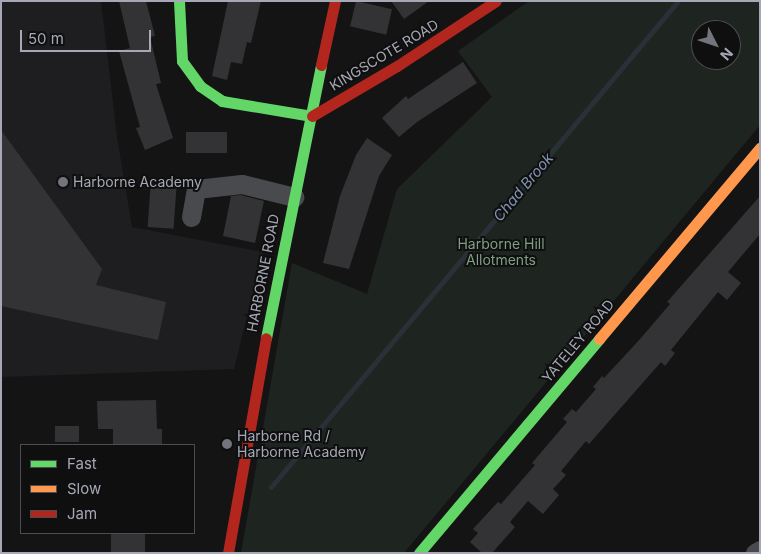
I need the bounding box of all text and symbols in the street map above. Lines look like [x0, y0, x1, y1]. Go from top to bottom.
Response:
street label: KINGSCOTE ROAD [327, 16, 441, 94]
scale bar [22, 20, 154, 52]
north arrow [691, 20, 741, 70]
text: 50 m [28, 29, 64, 48]
text: N [717, 45, 737, 64]
water label: Chad Brook [489, 149, 557, 225]
place label: Harborne Academy [73, 174, 202, 190]
marker: Harborne Academy [57, 176, 69, 188]
street label: HARBORNE ROAD [243, 213, 283, 333]
park label: Harborne Hill Allotments [457, 236, 545, 268]
street label: YATELEY ROAD [538, 296, 618, 386]
place label: Harborne Rd / Harborne Academy [237, 428, 366, 461]
marker: Harborne Rd / Harborne Academy [221, 438, 233, 450]
legend [20, 444, 195, 534]
text: Fast [67, 454, 97, 473]
text: Slow [67, 479, 101, 498]
text: Jam [67, 504, 97, 523]

